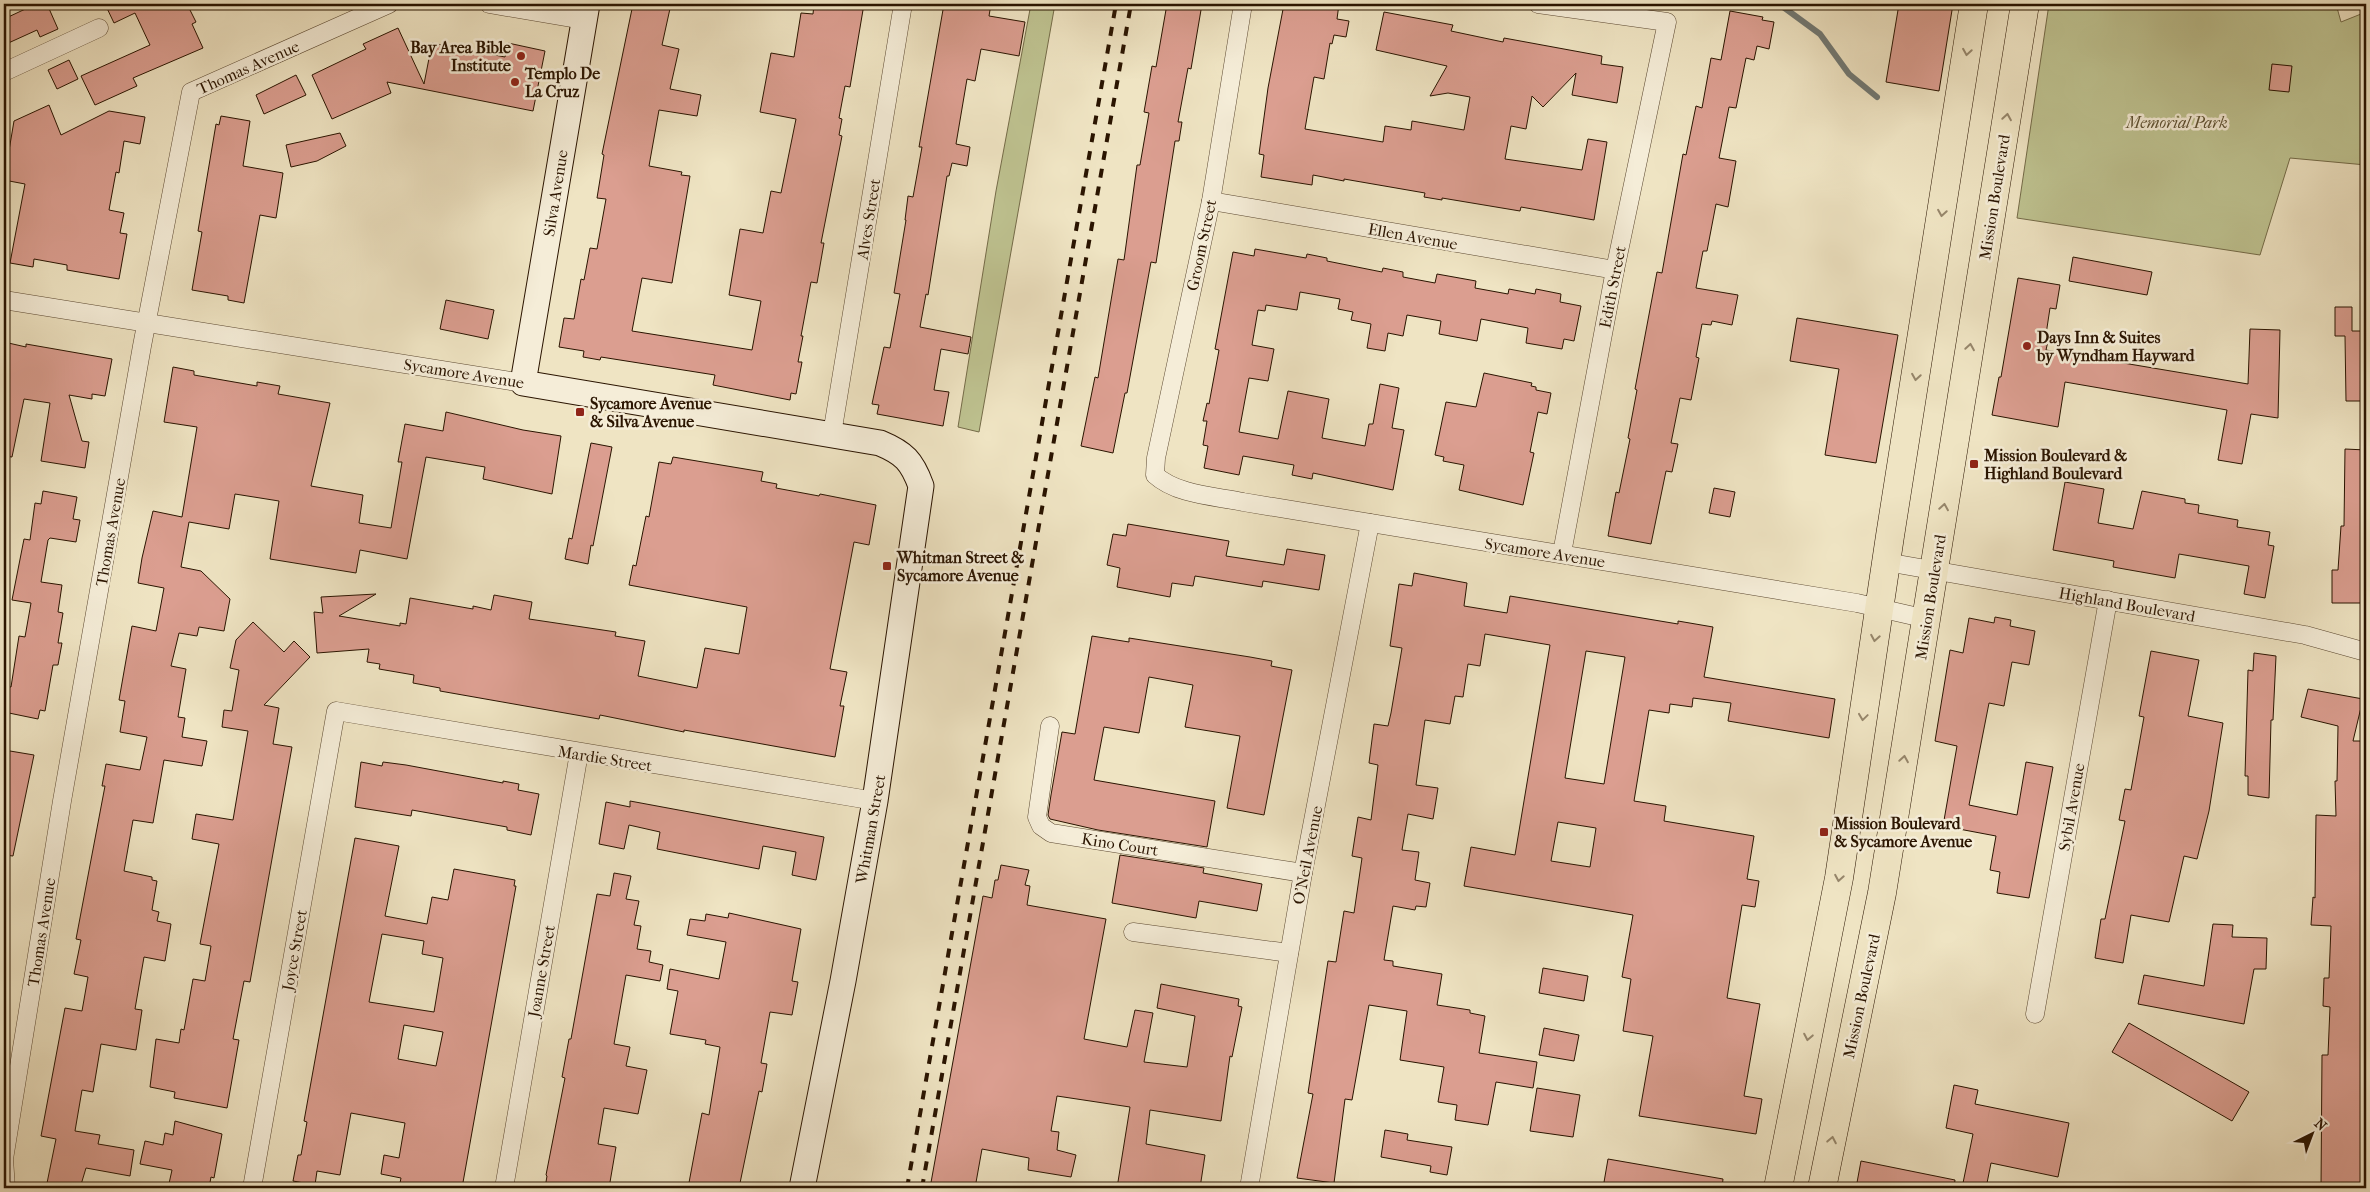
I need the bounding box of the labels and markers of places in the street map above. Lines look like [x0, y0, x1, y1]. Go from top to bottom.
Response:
place label: Bay Area Bible Institute [410, 38, 511, 75]
marker: Bay Area Bible Institute [515, 50, 527, 62]
place label: Templo De La Cruz [524, 64, 600, 101]
marker: Templo De La Cruz [509, 76, 521, 88]
place label: Days Inn & Suites by Wyndham Hayward [2036, 328, 2196, 366]
marker: Days Inn & Suites by Wyndham Hayward [2021, 340, 2033, 352]
place label: Sycamore Avenue & Silva Avenue [590, 394, 712, 431]
marker: Sycamore Avenue & Silva Avenue [574, 406, 586, 418]
place label: Mission Boulevard & Highland Boulevard [1983, 446, 2127, 484]
marker: Mission Boulevard & Highland Boulevard [1968, 458, 1980, 470]
place label: Whitman Street & Sycamore Avenue [896, 548, 1024, 586]
marker: Whitman Street & Sycamore Avenue [881, 560, 893, 572]
place label: Mission Boulevard & Sycamore Avenue [1833, 814, 1972, 852]
marker: Mission Boulevard & Sycamore Avenue [1818, 826, 1830, 838]

